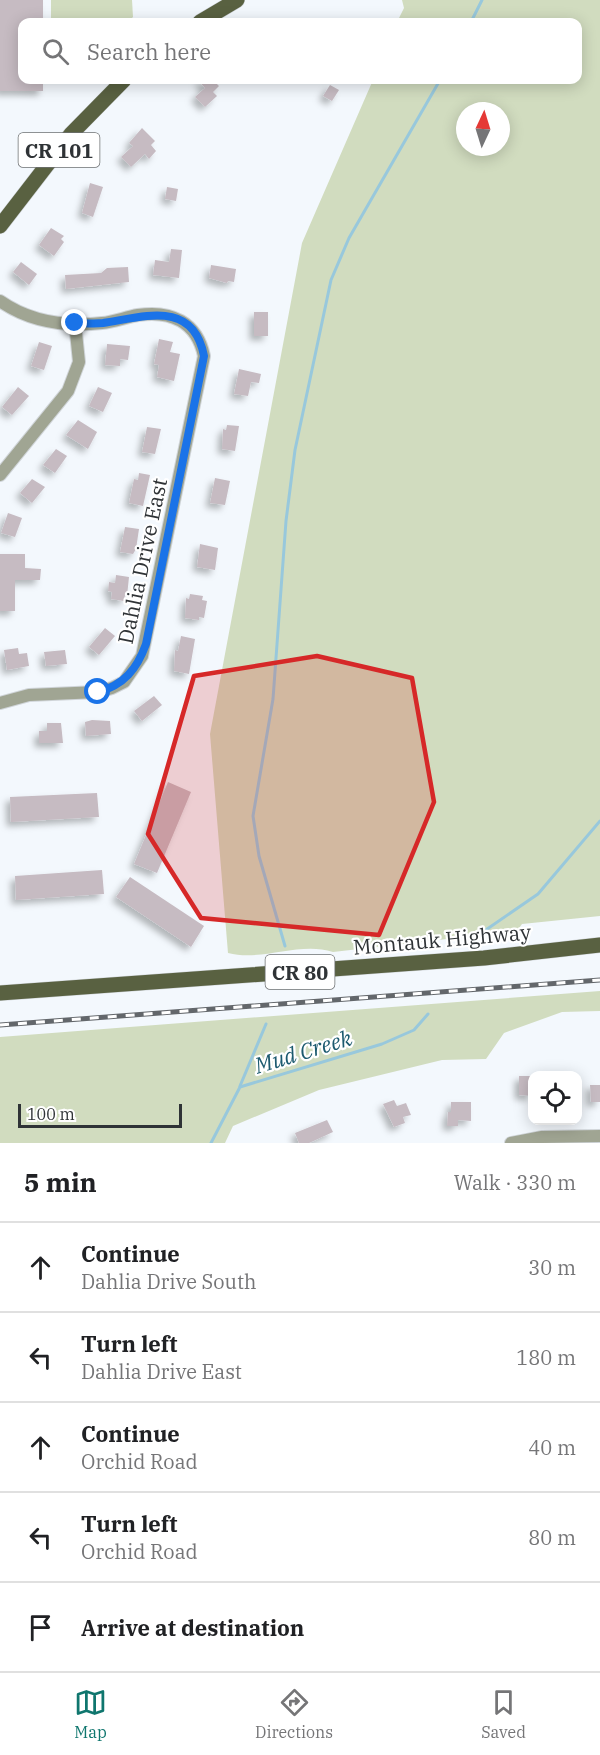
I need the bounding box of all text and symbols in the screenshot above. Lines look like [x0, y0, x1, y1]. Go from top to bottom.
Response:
search box [18, 18, 582, 84]
icon: search [39, 35, 72, 68]
text: Search here [87, 37, 211, 66]
north arrow [456, 102, 510, 156]
road number: CR 101 [19, 133, 100, 167]
route end [61, 309, 87, 335]
street label: Dahlia Drive East [111, 475, 173, 647]
route start [84, 678, 110, 704]
street label: Montauk Highway [352, 917, 533, 961]
road number: CR 80 [266, 955, 334, 989]
water label: Mud Creek [250, 1022, 355, 1080]
map controls [528, 1071, 582, 1125]
button: locate [528, 1071, 582, 1125]
scale bar [18, 1101, 182, 1128]
text: 100 m [27, 1104, 75, 1124]
text: 5 min [24, 1165, 97, 1199]
text: Walk · 330 m [454, 1169, 576, 1196]
text: Continue [81, 1239, 180, 1268]
icon: ahead [24, 1251, 57, 1284]
text: 30 m [528, 1254, 576, 1281]
text: Dahlia Drive South [81, 1268, 256, 1295]
text: Turn left [81, 1329, 177, 1358]
icon: left [24, 1341, 57, 1374]
text: 180 m [516, 1344, 576, 1371]
text: Dahlia Drive East [81, 1358, 242, 1385]
text: Continue [81, 1419, 180, 1448]
icon: ahead [24, 1431, 57, 1464]
text: 40 m [528, 1434, 576, 1461]
text: Orchid Road [81, 1448, 198, 1475]
text: Turn left [81, 1509, 177, 1538]
icon: left [24, 1521, 57, 1554]
text: 80 m [528, 1524, 576, 1551]
text: Orchid Road [81, 1538, 198, 1565]
icon: arrive [24, 1611, 57, 1644]
text: Arrive at destination [81, 1613, 304, 1642]
tab: Map [74, 1686, 107, 1742]
tab: Directions [255, 1686, 333, 1742]
tab: Saved [481, 1686, 526, 1742]

